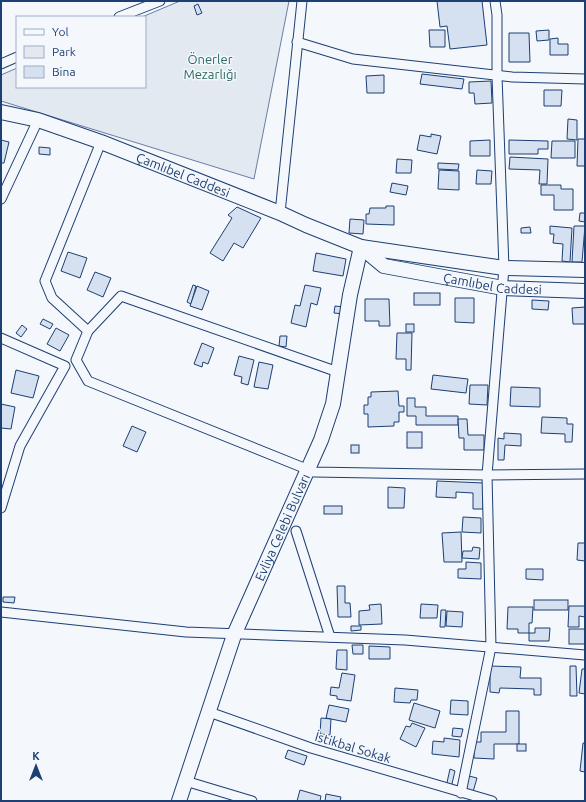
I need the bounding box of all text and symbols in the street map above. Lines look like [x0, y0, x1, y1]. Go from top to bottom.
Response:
legend [16, 16, 146, 88]
text: Yol [52, 25, 69, 38]
text: Park [52, 45, 76, 58]
park label: Önerler Mezarlığı [183, 51, 237, 81]
text: Bina [52, 65, 76, 78]
street label: Çamlıbel Caddesi [134, 150, 232, 199]
street label: Çamlıbel Caddesi [442, 270, 542, 296]
street label: Evliya Celebi Bulvarı [252, 471, 312, 583]
street label: İstikbal Sokak [313, 728, 393, 765]
north arrow [16, 746, 56, 786]
text: K [32, 750, 40, 762]

